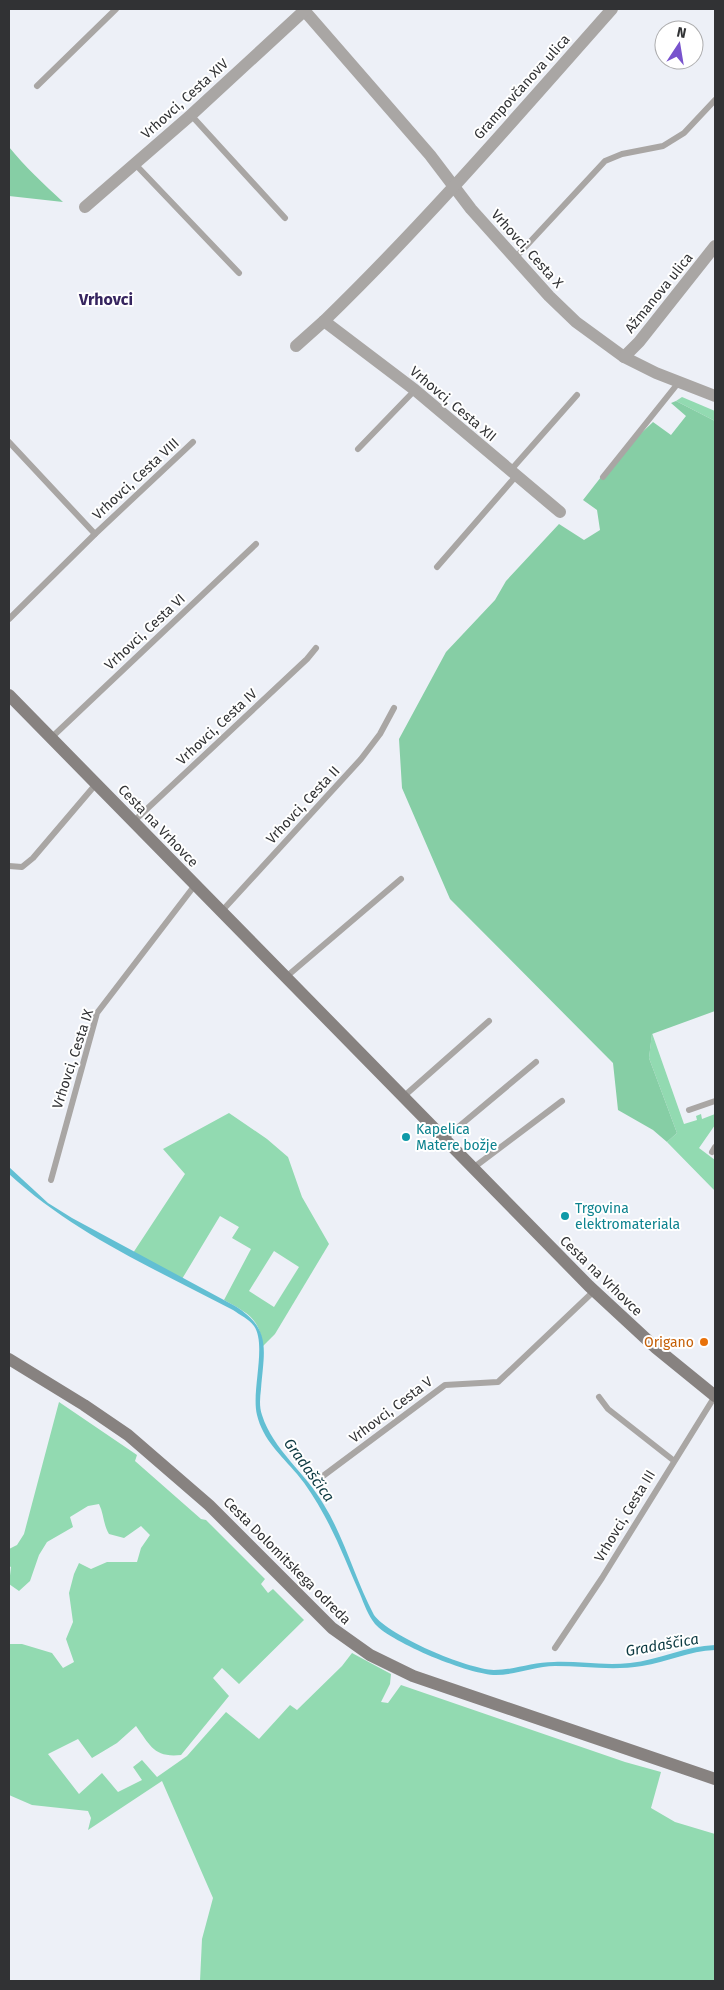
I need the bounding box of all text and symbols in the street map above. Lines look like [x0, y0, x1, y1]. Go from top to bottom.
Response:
north arrow [654, 20, 704, 70]
text: N [675, 23, 688, 42]
street label: Grampovčanova ulica [470, 31, 574, 143]
street label: Vrhovci, Cesta XIV [138, 55, 232, 143]
street label: Vrhovci, Cesta X [487, 206, 567, 292]
street label: Ažmanova ulica [621, 249, 697, 337]
district label: Vrhovci [78, 290, 133, 309]
street label: Vrhovci, Cesta XII [406, 363, 500, 445]
street label: Vrhovci, Cesta VIII [89, 435, 183, 523]
street label: Vrhovci, Cesta VI [101, 590, 189, 674]
street label: Vrhovci, Cesta IV [173, 685, 261, 769]
street label: Vrhovci, Cesta II [263, 763, 343, 847]
street label: Cesta na Vrhovce [114, 781, 202, 871]
street label: Vrhovci, Cesta IX [49, 1007, 97, 1111]
place label: Kapelica Matere božje [416, 1121, 497, 1154]
marker: Kapelica Matere božje [400, 1131, 412, 1143]
place label: Trgovina elektromateriala [575, 1200, 680, 1233]
marker: Trgovina elektromateriala [559, 1210, 571, 1222]
street label: Cesta na Vrhovce [556, 1232, 646, 1320]
place label: Origano [644, 1334, 694, 1351]
marker: Origano [698, 1336, 710, 1348]
street label: Vrhovci, Cesta V [346, 1373, 436, 1447]
water label: Gradaščica [280, 1435, 338, 1505]
street label: Vrhovci, Cesta III [591, 1467, 659, 1565]
street label: Cesta Dolomitskega odreda [220, 1494, 354, 1628]
water label: Gradaščica [624, 1630, 700, 1660]

